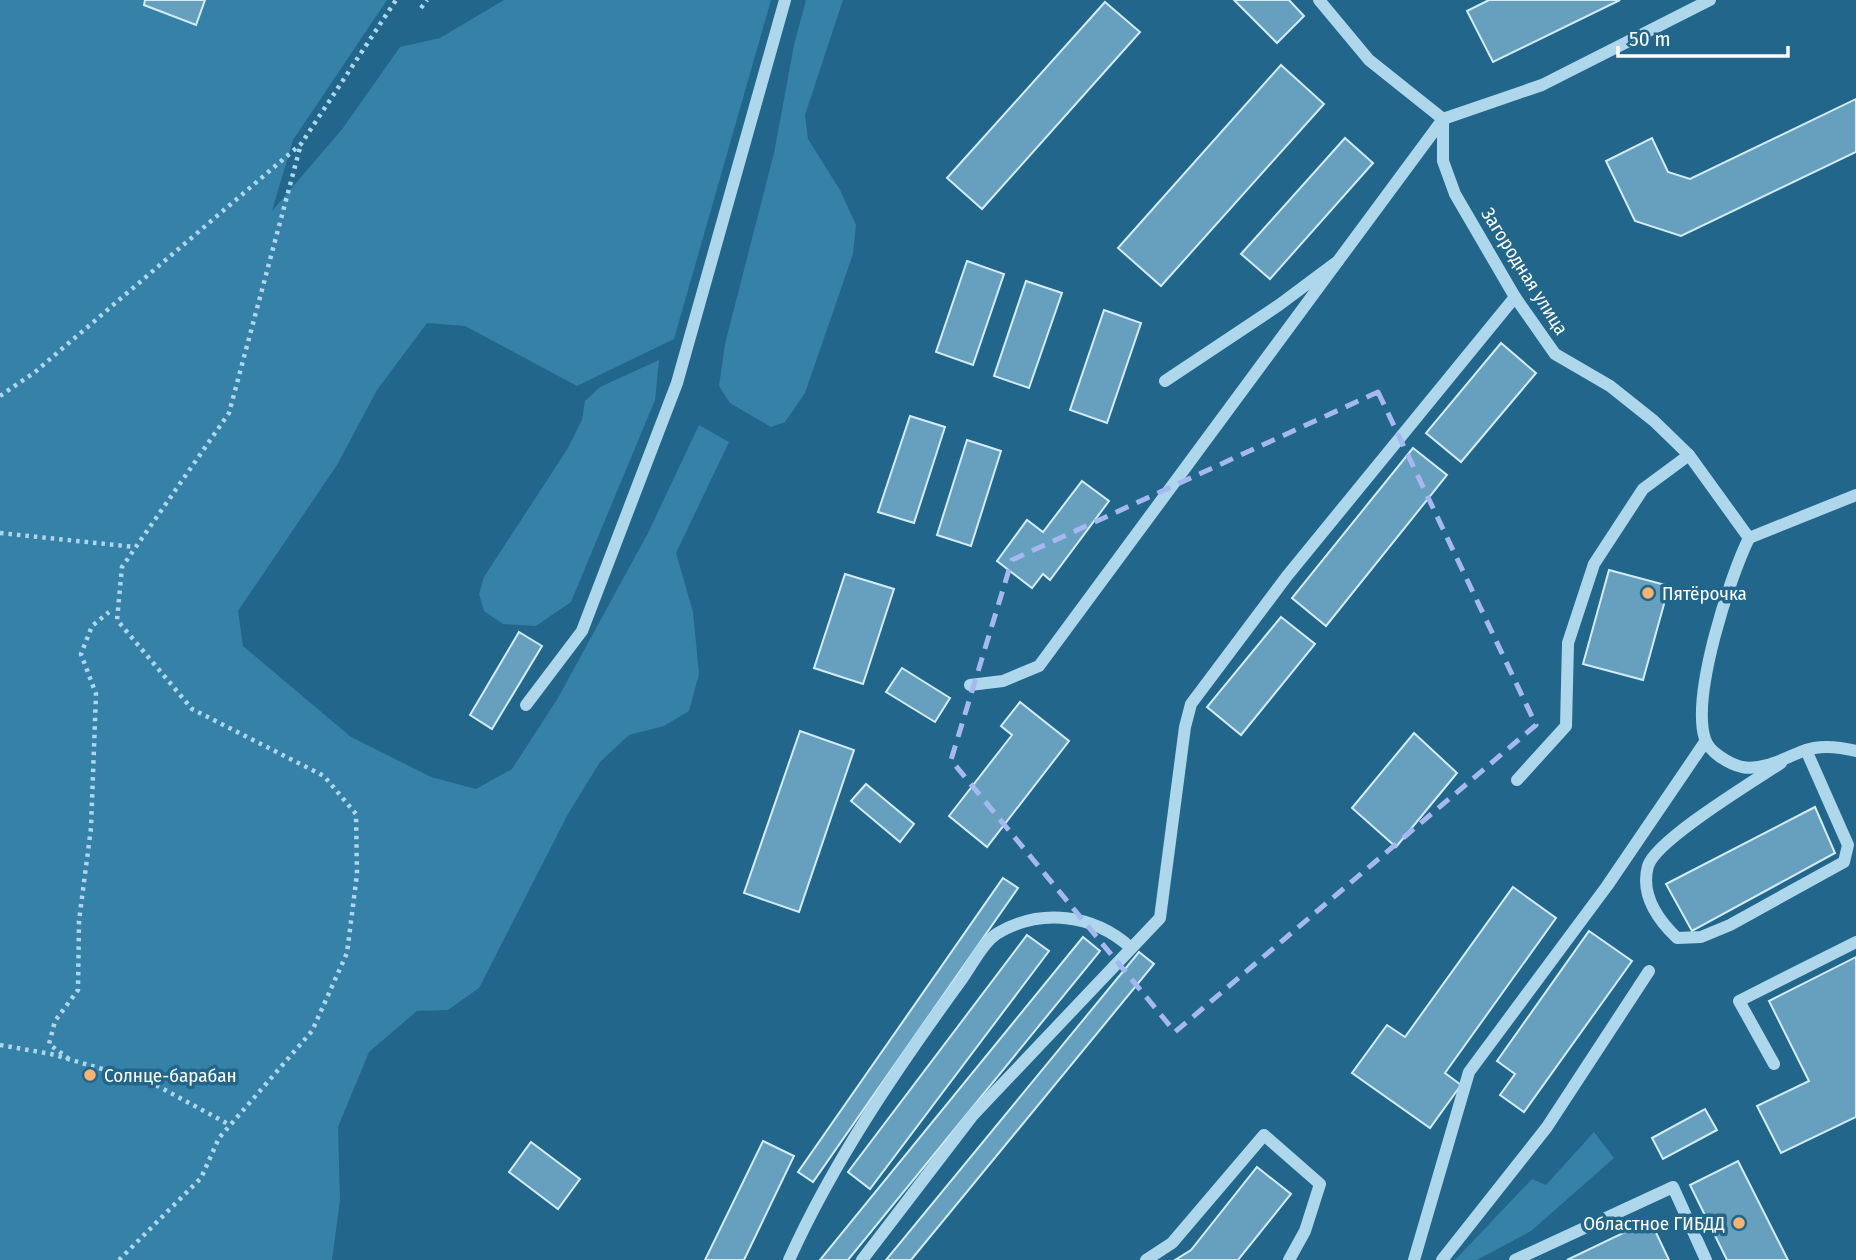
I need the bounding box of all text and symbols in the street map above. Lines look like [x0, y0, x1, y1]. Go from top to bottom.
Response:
scale bar [1618, 14, 1788, 58]
text: 50 m [1629, 26, 1671, 52]
street label: Загородная улица [1476, 203, 1573, 339]
place label: Пятёрочка [1662, 582, 1747, 605]
marker: Пятёрочка [1640, 585, 1656, 601]
place label: Солнце-барабан [104, 1064, 237, 1087]
marker: Солнце-барабан [82, 1067, 98, 1083]
place label: Областное ГИБДД [1583, 1212, 1725, 1235]
marker: Областное ГИБДД [1731, 1215, 1747, 1231]

